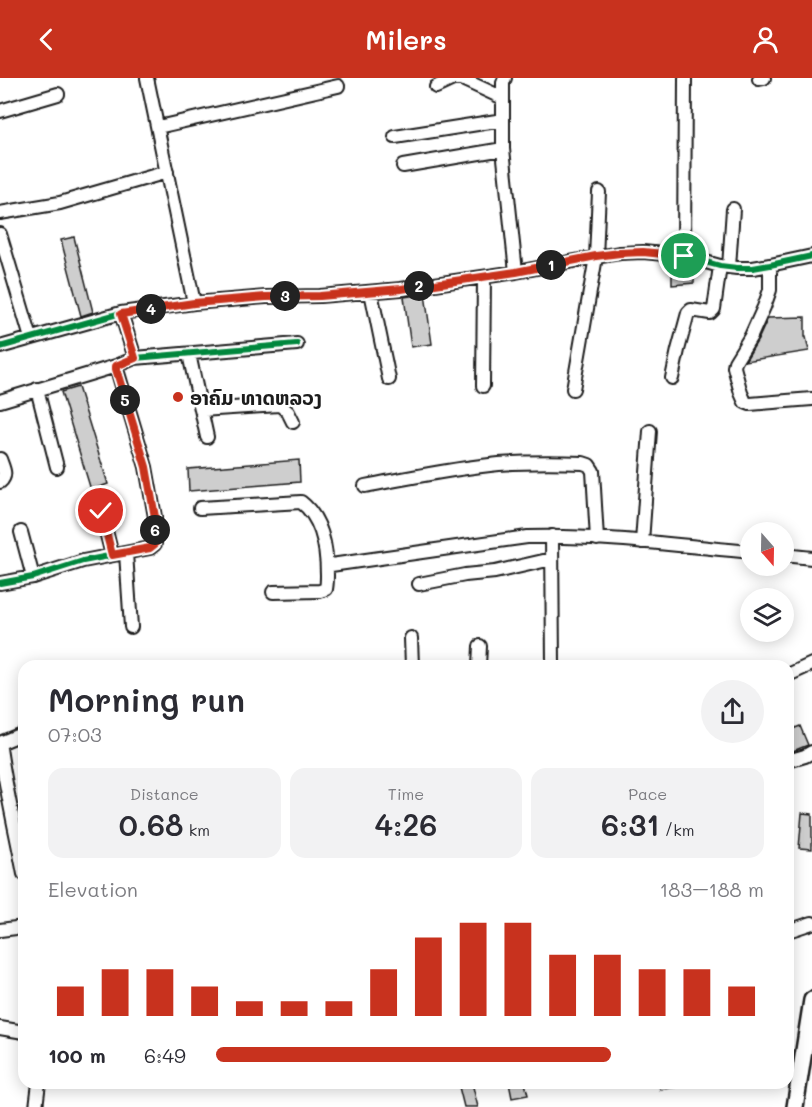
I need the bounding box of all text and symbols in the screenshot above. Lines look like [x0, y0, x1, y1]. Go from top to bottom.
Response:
text: Milers [365, 22, 447, 57]
icon: back [30, 23, 63, 56]
icon: person [749, 23, 782, 56]
pin [658, 230, 709, 281]
icon: arrive [667, 239, 700, 272]
pin: 1 [536, 250, 566, 280]
text: 1 [547, 254, 555, 275]
pin: 2 [404, 271, 434, 301]
text: 2 [415, 275, 423, 296]
pin: 3 [270, 281, 300, 311]
text: 3 [280, 285, 290, 306]
pin: 4 [136, 294, 166, 324]
text: 4 [146, 298, 156, 319]
place label: ອາຄົມ ທາດຫລວງ [190, 384, 322, 410]
pin: 5 [110, 385, 140, 415]
text: 5 [120, 389, 130, 410]
marker: ອາຄົມ ທາດຫລວງ [171, 390, 185, 404]
pin [75, 485, 126, 536]
icon: check [84, 494, 117, 527]
pin: 6 [140, 515, 170, 545]
text: 6 [150, 519, 160, 540]
north arrow [740, 522, 794, 576]
map controls [740, 522, 794, 642]
button: layers [740, 588, 794, 642]
text: Morning run [48, 677, 245, 720]
button: share [701, 680, 764, 743]
text: 07:03 [48, 721, 102, 747]
text: Distance [130, 783, 199, 804]
text: Time [388, 783, 424, 804]
text: Pace [628, 783, 667, 804]
text: 0.68 [119, 804, 184, 844]
text: 4:26 [375, 804, 437, 844]
text: 6:31 [601, 804, 660, 844]
text: km [184, 819, 210, 840]
text: /km [660, 819, 694, 840]
text: Elevation [48, 876, 138, 902]
text: 183–188 m [659, 876, 764, 902]
text: 100 m [48, 1042, 106, 1068]
text: 6:49 [144, 1042, 186, 1068]

